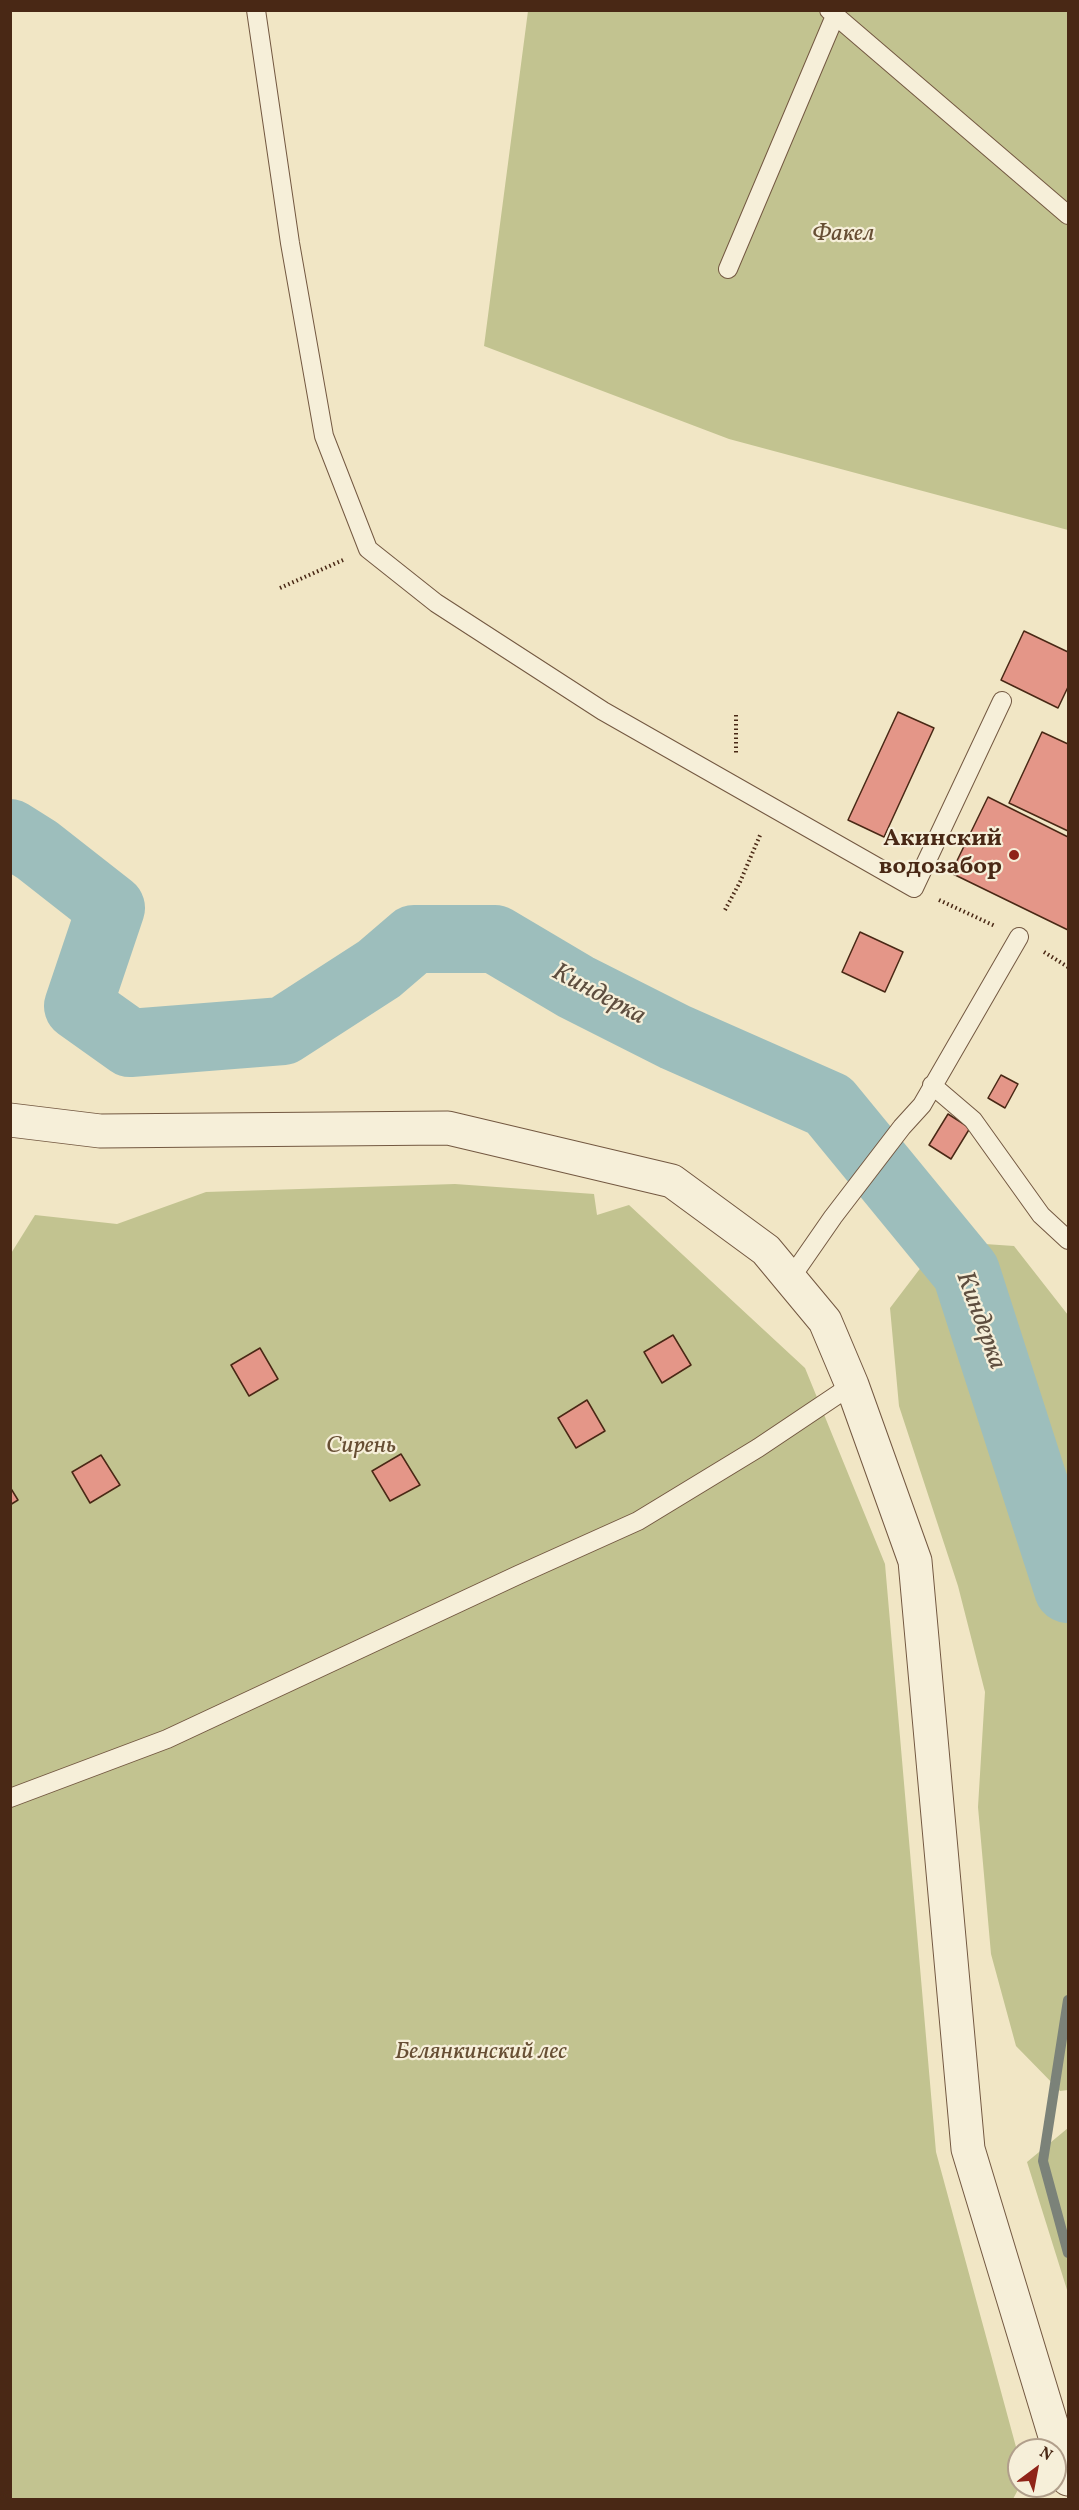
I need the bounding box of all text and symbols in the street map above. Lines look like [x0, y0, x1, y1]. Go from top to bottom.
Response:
park label: Факел [812, 222, 874, 250]
place label: Акинский водозабор [879, 827, 1002, 883]
marker: Акинский водозабор [1007, 848, 1021, 862]
water label: Киндерка [546, 958, 650, 1034]
water label: Киндерка [947, 1268, 1011, 1374]
park label: Сирень [326, 1434, 396, 1462]
park label: Белянкинский лес [395, 2040, 567, 2068]
north arrow [1007, 2438, 1067, 2498]
text: N [1035, 2442, 1056, 2467]

